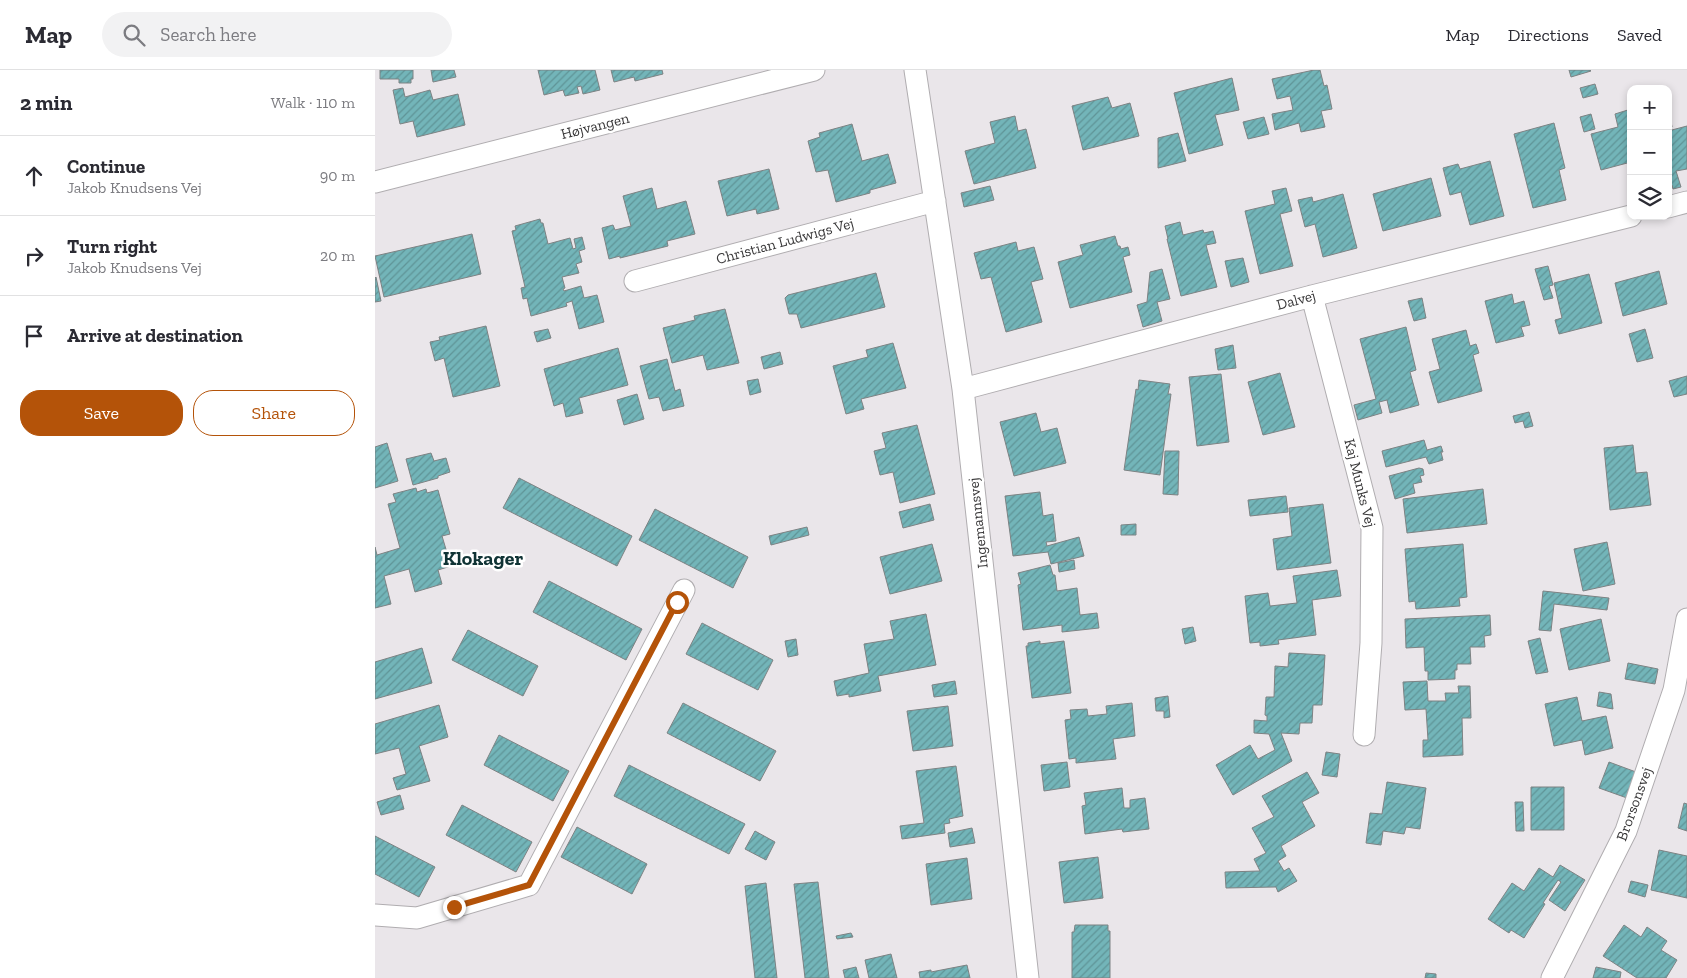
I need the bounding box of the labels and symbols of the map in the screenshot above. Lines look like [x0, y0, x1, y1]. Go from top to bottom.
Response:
street label: Højvangen [559, 109, 631, 143]
street label: Christian Ludwigs Vej [714, 214, 856, 268]
street label: Dalvej [1274, 286, 1318, 314]
street label: Kaj Munks Vej [1340, 437, 1380, 529]
street label: Ingemannsvej [964, 477, 992, 569]
district label: Klokager [443, 546, 524, 570]
route start [666, 591, 689, 614]
street label: Brorsonsvej [1612, 765, 1656, 843]
route end [443, 896, 466, 919]

